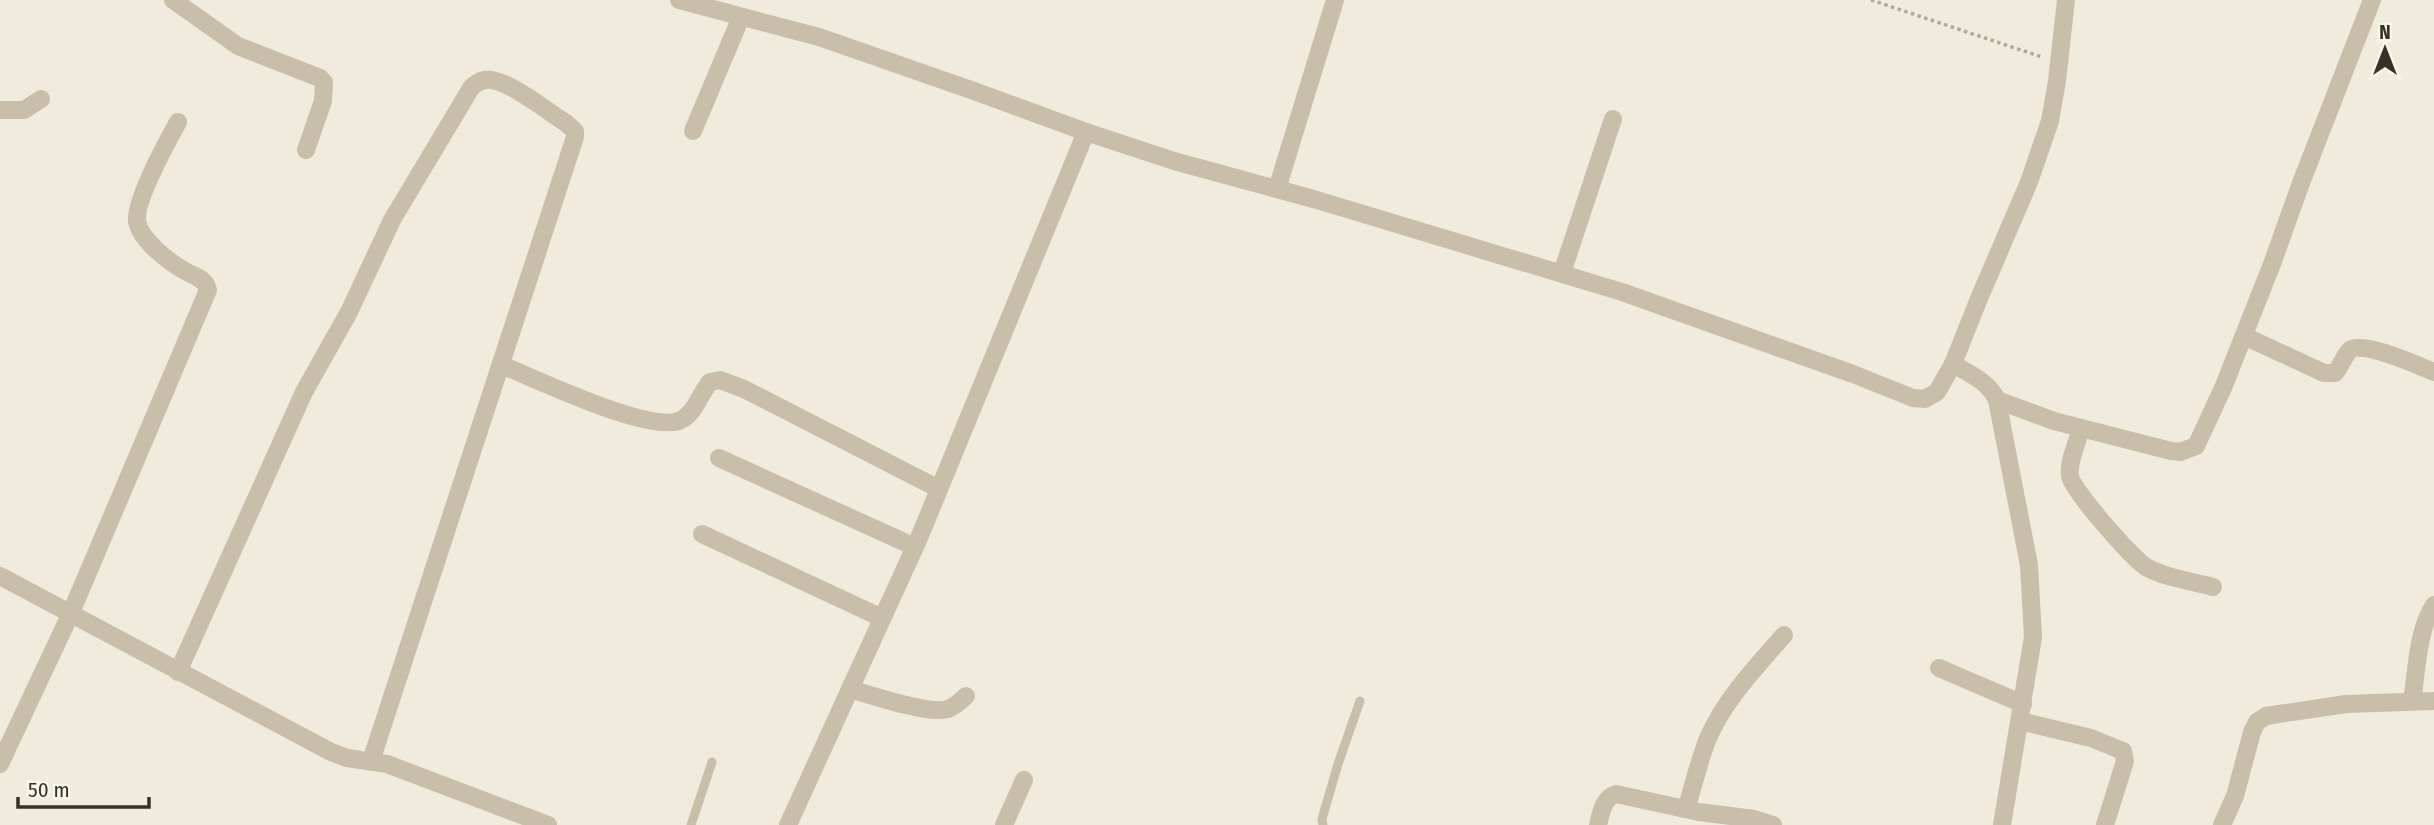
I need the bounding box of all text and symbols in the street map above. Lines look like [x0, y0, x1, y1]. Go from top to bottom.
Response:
north arrow [2350, 14, 2420, 84]
text: N [2379, 21, 2391, 44]
scale bar [18, 766, 149, 810]
text: 50 m [28, 777, 70, 803]

